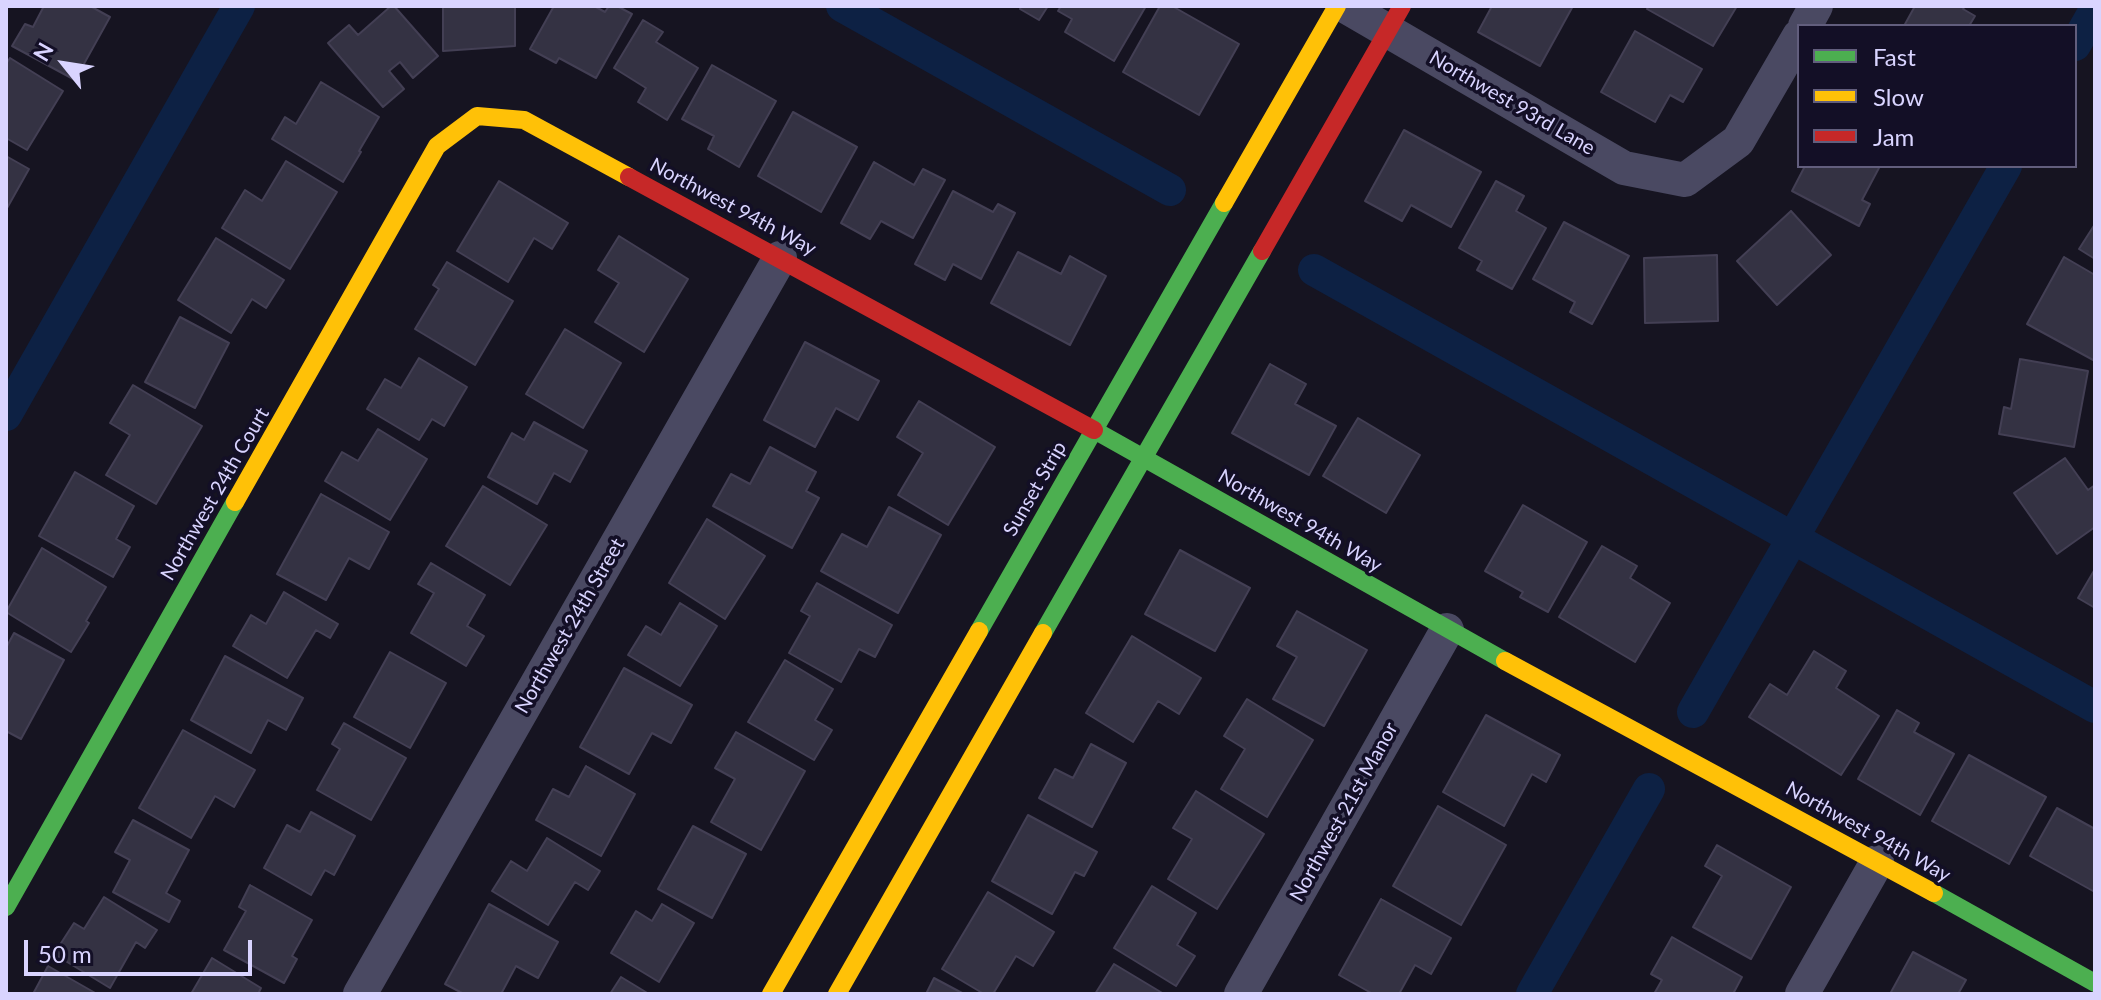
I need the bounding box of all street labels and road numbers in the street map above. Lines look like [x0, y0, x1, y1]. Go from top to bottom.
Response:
street label: Northwest 93rd Lane [1425, 46, 1599, 160]
street label: Northwest 94th Way [646, 153, 820, 261]
street label: Northwest 24th Court [156, 403, 274, 585]
street label: Sunset Strip [998, 437, 1072, 541]
street label: Northwest 94th Way [1214, 464, 1386, 578]
street label: Northwest 24th Street [510, 534, 630, 718]
street label: Northwest 21st Manor [1285, 718, 1403, 906]
street label: Northwest 94th Way [1781, 777, 1955, 887]

